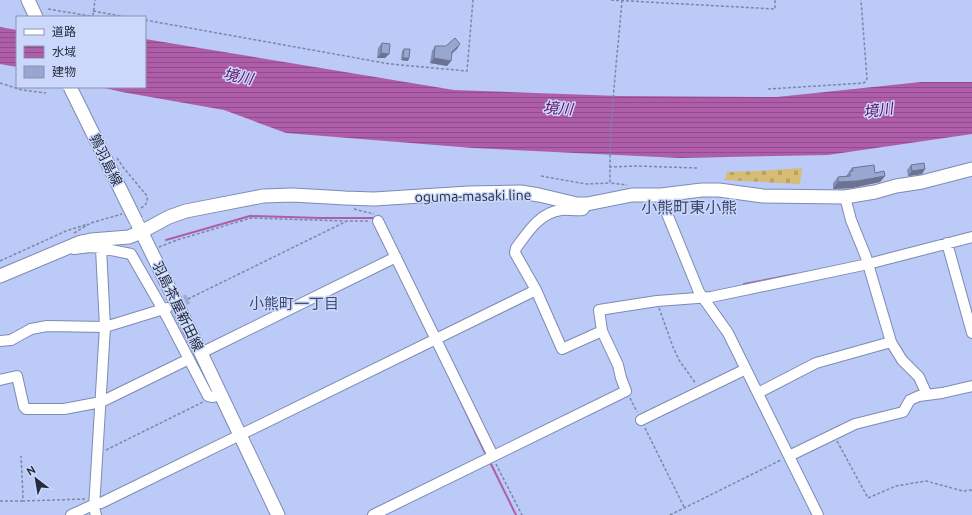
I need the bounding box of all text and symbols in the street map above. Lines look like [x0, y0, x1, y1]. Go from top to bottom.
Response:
legend [16, 16, 146, 88]
text: 道路 [52, 25, 76, 38]
text: 水域 [52, 45, 76, 58]
text: 建物 [52, 65, 76, 78]
water label: 境川 [222, 65, 256, 88]
water label: 境川 [542, 98, 576, 118]
water label: 境川 [862, 99, 896, 121]
street label: 鶉羽島線 [87, 131, 125, 189]
street label: oguma-masaki line [415, 187, 531, 205]
district label: 小熊町東小熊 [641, 198, 737, 216]
street label: 羽島茶屋新田線 [149, 258, 207, 354]
district label: 小熊町一丁目 [249, 295, 339, 312]
north arrow [16, 459, 56, 499]
text: N [24, 463, 37, 478]

